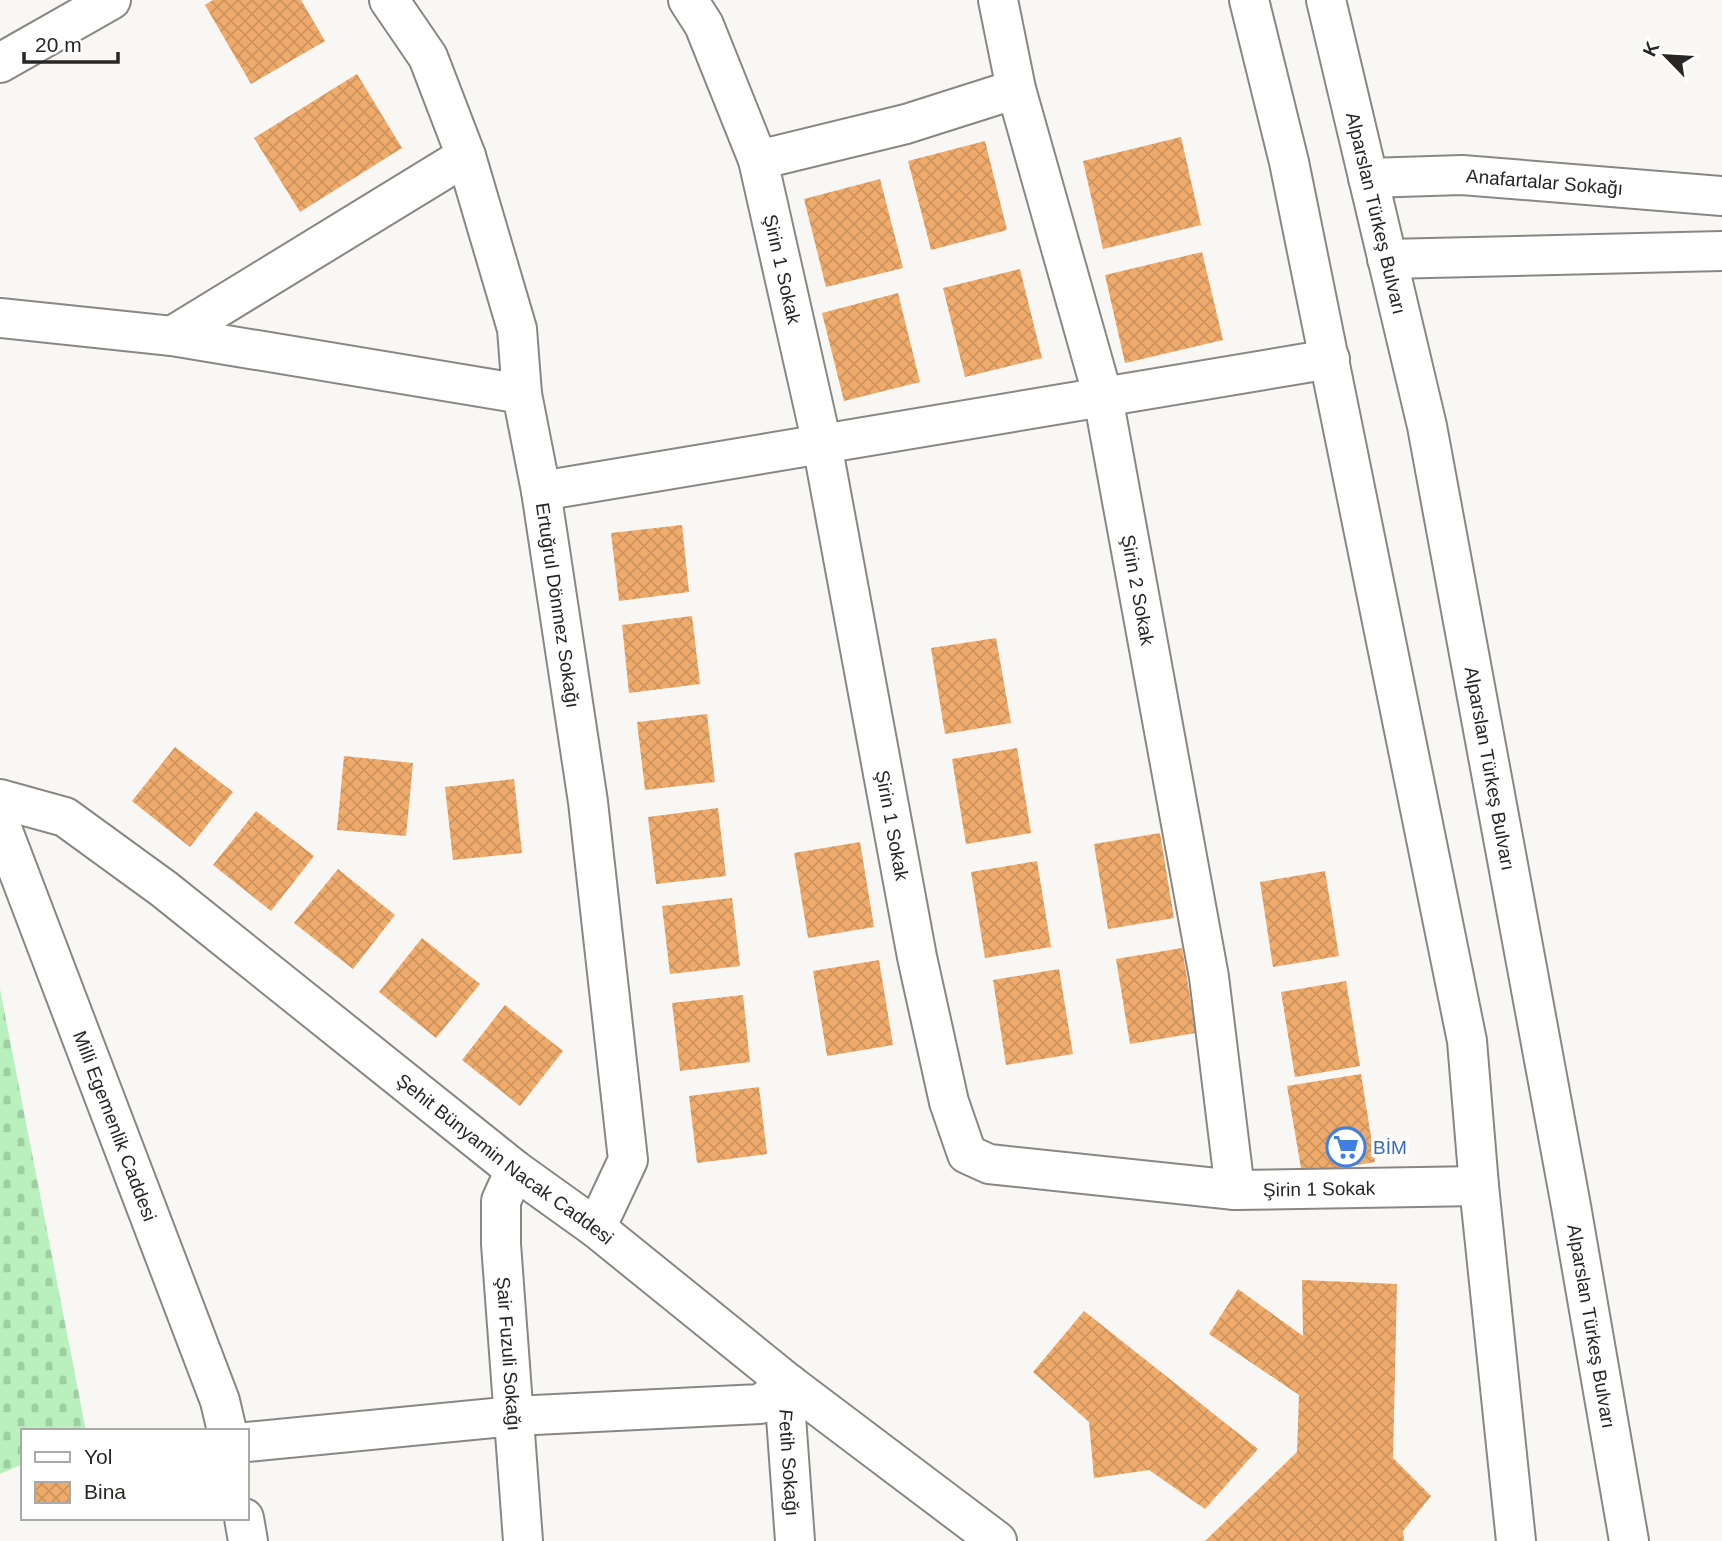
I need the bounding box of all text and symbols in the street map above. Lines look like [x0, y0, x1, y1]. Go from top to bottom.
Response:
scale bar [24, 21, 119, 65]
north arrow [1631, 21, 1701, 91]
text: 20 m [35, 33, 82, 56]
text: K [1639, 38, 1664, 60]
street label: Alparslan Türkeş Bulvarı [1342, 110, 1411, 316]
street label: Anafartalar Sokağı [1465, 165, 1624, 198]
street label: Şirin 1 Sokak [760, 212, 805, 327]
street label: Ertuğrul Dönmez Sokağı [532, 501, 584, 709]
street label: Şirin 2 Sokak [1118, 533, 1159, 647]
street label: Alparslan Türkeş Bulvarı [1461, 665, 1519, 872]
street label: Şirin 1 Sokak [872, 768, 913, 883]
street label: Milli Egemenlik Caddesi [70, 1028, 161, 1224]
street label: Şehit Bünyamin Nacak Caddesi [393, 1069, 618, 1248]
supermarket icon: BİM [1325, 1126, 1367, 1168]
place label: BİM [1373, 1137, 1407, 1158]
street label: Şirin 1 Sokak [1263, 1177, 1376, 1200]
street label: Alparslan Türkeş Bulvarı [1564, 1223, 1620, 1430]
street label: Şair Fuzuli Sokağı [493, 1276, 525, 1431]
street label: Fetih Sokağı [775, 1409, 804, 1517]
legend [21, 1429, 248, 1520]
text: Yol [84, 1445, 112, 1468]
text: Bina [84, 1480, 126, 1503]

